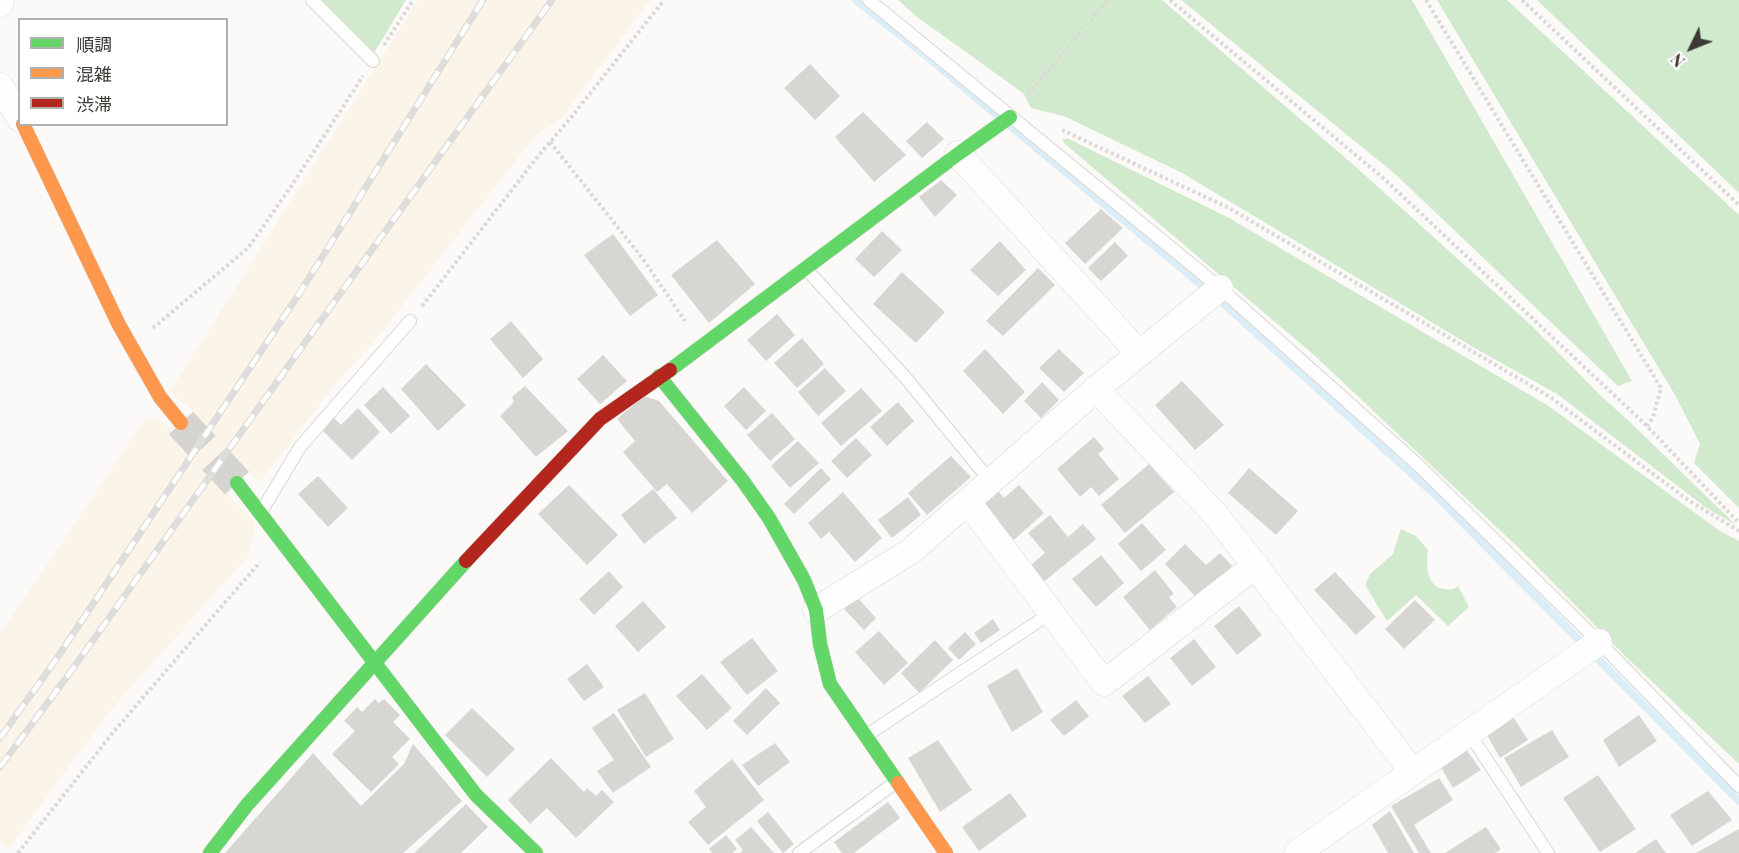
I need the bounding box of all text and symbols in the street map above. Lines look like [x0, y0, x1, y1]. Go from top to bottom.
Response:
legend [18, 18, 228, 126]
north arrow [1661, 18, 1721, 78]
text: 順調 [76, 32, 112, 56]
text: N [1666, 49, 1689, 72]
text: 混雑 [76, 62, 112, 86]
text: 渋滞 [76, 92, 112, 116]

